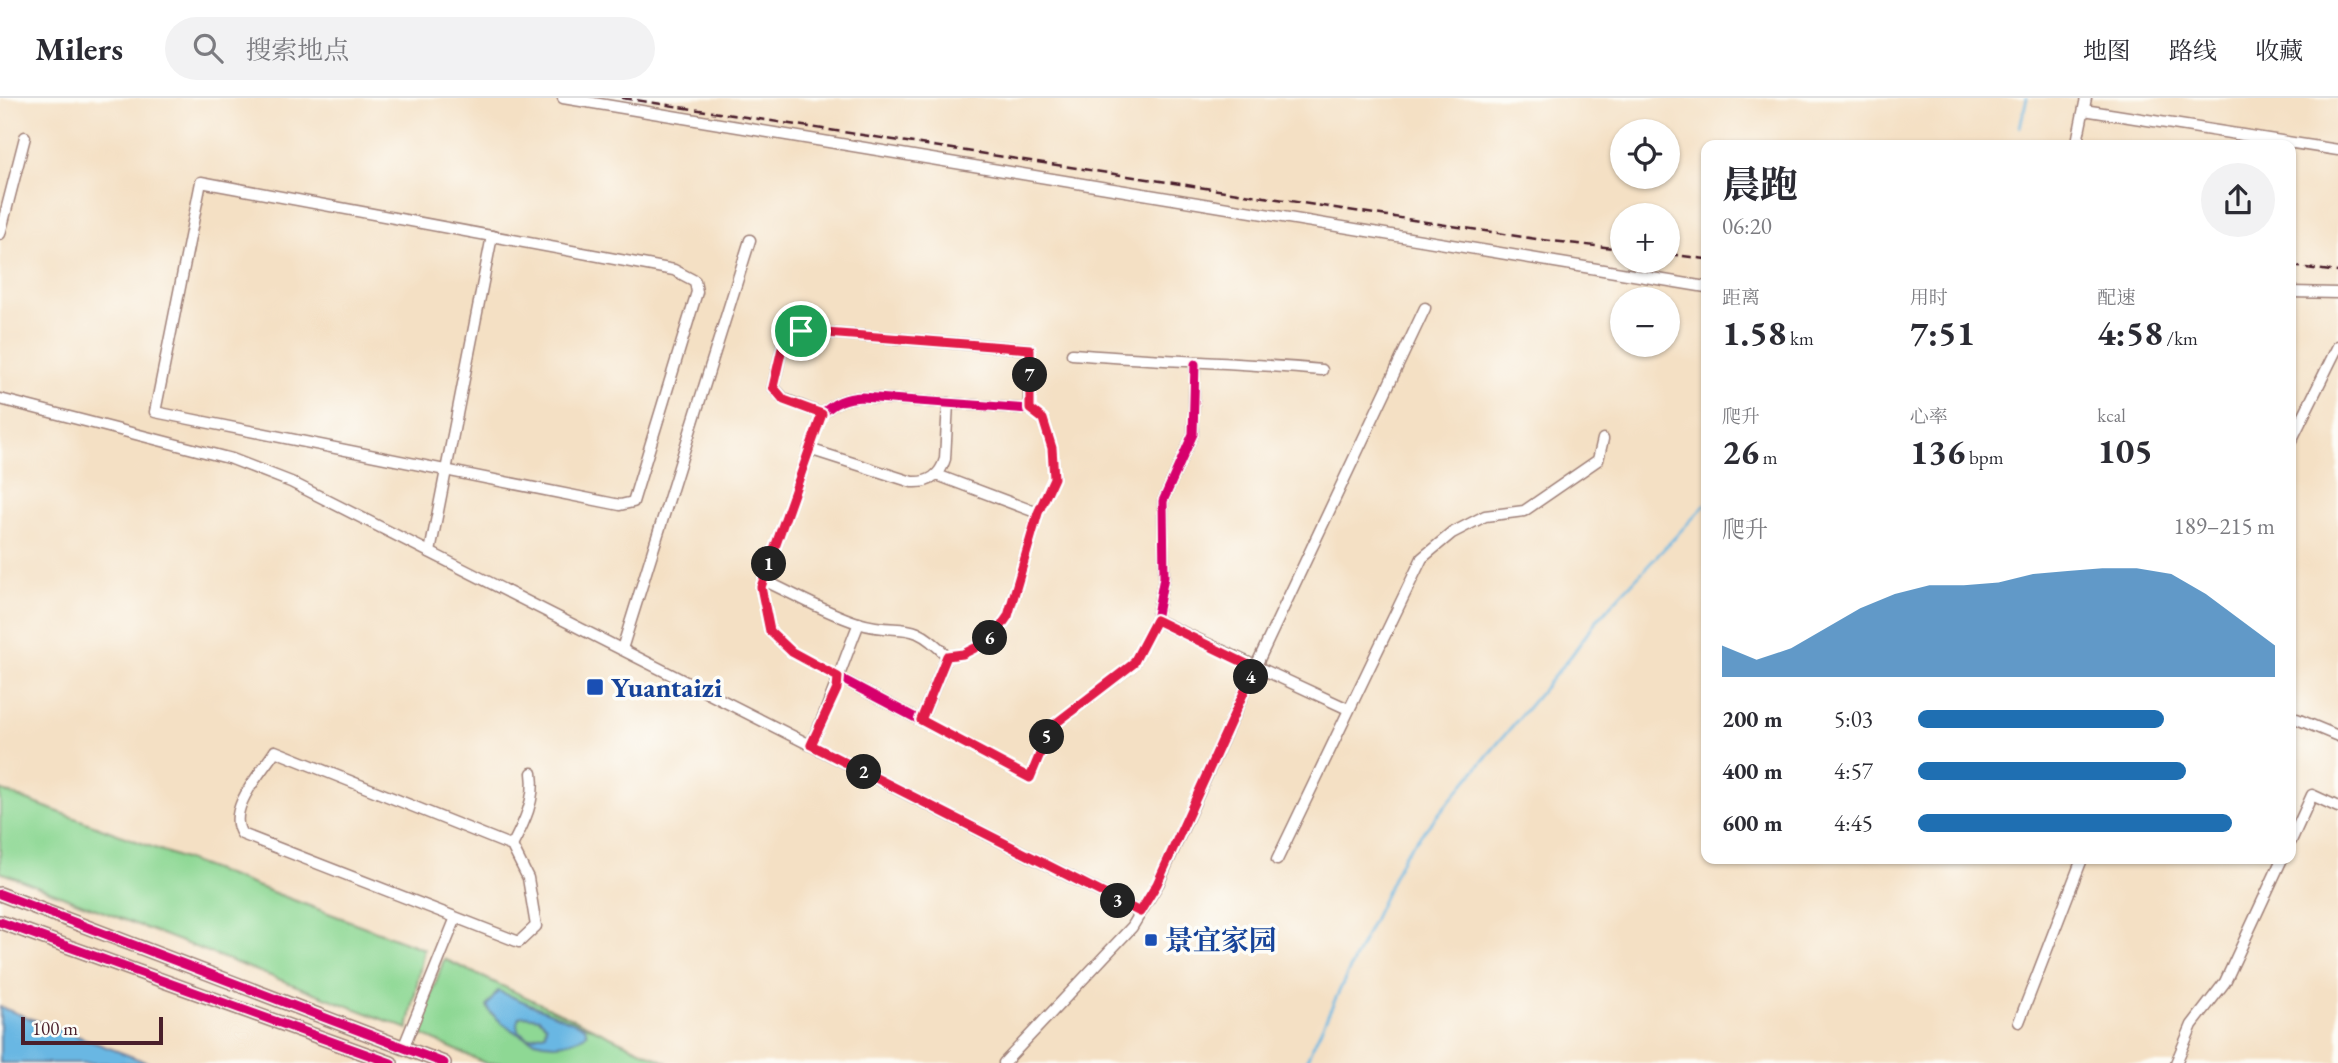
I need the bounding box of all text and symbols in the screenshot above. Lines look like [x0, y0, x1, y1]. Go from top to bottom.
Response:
search box [165, 17, 655, 80]
text: Milers [35, 27, 123, 70]
icon: search [189, 29, 227, 67]
text: 搜索地点 [245, 33, 349, 67]
text: 地图 [2083, 35, 2131, 66]
text: 路线 [2169, 35, 2217, 66]
text: 收藏 [2255, 35, 2303, 66]
map controls [1610, 119, 1680, 357]
button: locate [1610, 119, 1680, 189]
text: 晨跑 [1722, 160, 1798, 209]
button: share [2201, 163, 2275, 237]
button: + [1610, 203, 1680, 273]
text: 06:20 [1722, 211, 1772, 241]
text: 距离 [1722, 285, 1760, 310]
text: 用时 [1910, 285, 1948, 310]
text: 配速 [2097, 285, 2135, 310]
button: − [1610, 287, 1680, 357]
pin [771, 301, 831, 361]
text: 1.58 [1722, 310, 1786, 355]
text: 7:51 [1910, 310, 1975, 355]
text: 4:58 [2097, 310, 2163, 355]
icon: arrive [782, 312, 820, 350]
text: km [1786, 326, 1814, 351]
text: /km [2163, 326, 2198, 351]
pin: 7 [1012, 358, 1048, 392]
text: 7 [1024, 362, 1035, 387]
text: kcal [2097, 403, 2126, 428]
text: 爬升 [1722, 404, 1760, 429]
text: 心率 [1910, 404, 1948, 429]
text: 105 [2097, 428, 2153, 473]
text: 26 [1722, 429, 1759, 474]
text: 136 [1910, 429, 1965, 474]
text: m [1759, 445, 1778, 470]
text: bpm [1965, 445, 2003, 470]
text: 189–215 m [2174, 511, 2275, 541]
text: 爬升 [1722, 514, 1768, 544]
pin: 1 [752, 546, 786, 582]
text: 1 [763, 551, 774, 576]
pin: 6 [972, 620, 1007, 656]
text: 6 [984, 625, 995, 650]
pin: 4 [1234, 660, 1268, 694]
text: 4 [1245, 664, 1256, 689]
place label: Yuantaizi [611, 669, 722, 705]
marker: Yuantaizi [585, 677, 605, 697]
text: 200 m [1722, 704, 1783, 734]
text: 5:03 [1834, 704, 1873, 734]
pin: 5 [1030, 720, 1064, 754]
text: 5 [1041, 724, 1052, 749]
pin: 2 [846, 754, 882, 790]
text: 400 m [1722, 756, 1783, 786]
text: 4:57 [1834, 756, 1873, 786]
text: 2 [858, 759, 869, 784]
text: 600 m [1722, 808, 1783, 838]
text: 4:45 [1834, 808, 1873, 838]
pin: 3 [1100, 884, 1136, 918]
text: 3 [1112, 888, 1123, 913]
place label: 景宜家园 [1165, 922, 1277, 958]
marker: 景宜家园 [1143, 932, 1159, 948]
scale bar [21, 1014, 163, 1046]
text: 100 m [32, 1016, 78, 1041]

